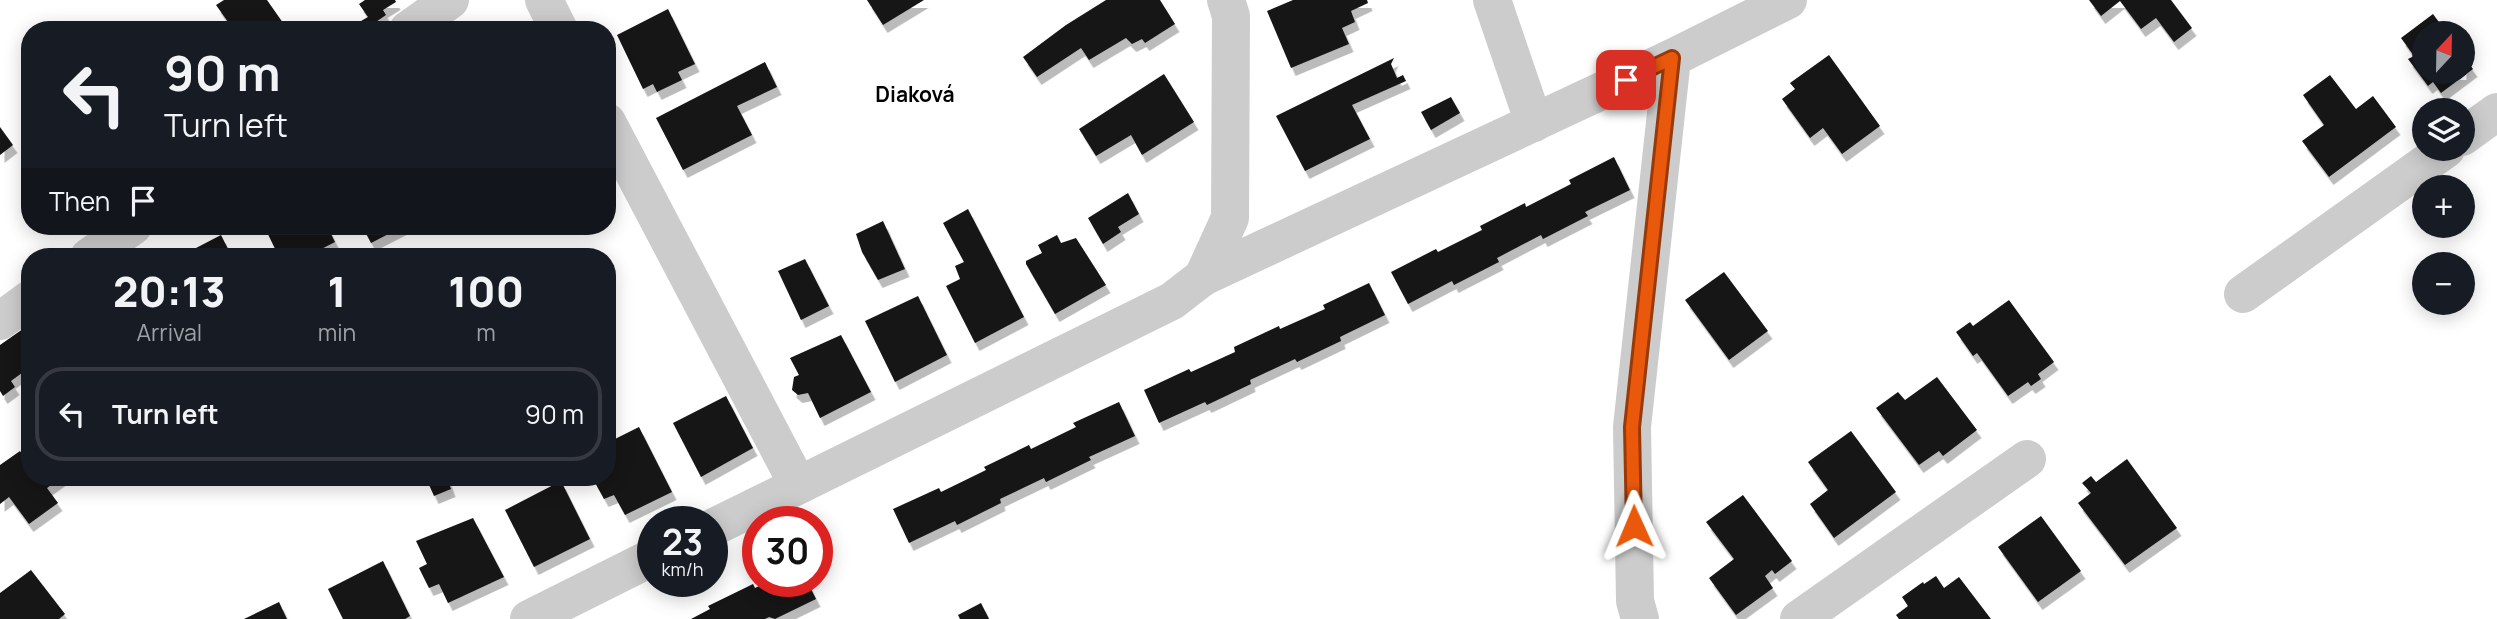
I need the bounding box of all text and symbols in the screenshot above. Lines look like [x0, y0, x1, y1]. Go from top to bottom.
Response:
north arrow [2412, 21, 2474, 84]
map controls [2412, 21, 2475, 315]
text: 90 m [164, 39, 281, 106]
icon: left [49, 49, 140, 140]
pin [1596, 50, 1656, 110]
icon: arrive [1607, 61, 1645, 99]
district label: Diaková [875, 80, 955, 108]
button: layers [2412, 98, 2475, 161]
text: Turn left [164, 103, 288, 147]
button: + [2412, 175, 2475, 238]
icon: arrive [124, 182, 162, 220]
text: Then [49, 183, 110, 219]
button: − [2412, 252, 2475, 315]
text: 20:13 [113, 262, 226, 320]
text: 1 [327, 262, 346, 320]
text: 100 [448, 262, 524, 320]
text: Arrival [136, 316, 202, 348]
text: min [318, 316, 356, 348]
text: m [476, 316, 496, 348]
icon: left [53, 395, 91, 433]
text: Turn left [112, 396, 219, 432]
text: 90 m [525, 396, 584, 432]
position arrow [1597, 489, 1671, 563]
speed limit sign: 30 [742, 506, 833, 597]
text: 23 [662, 518, 703, 566]
text: km/h [662, 557, 703, 581]

